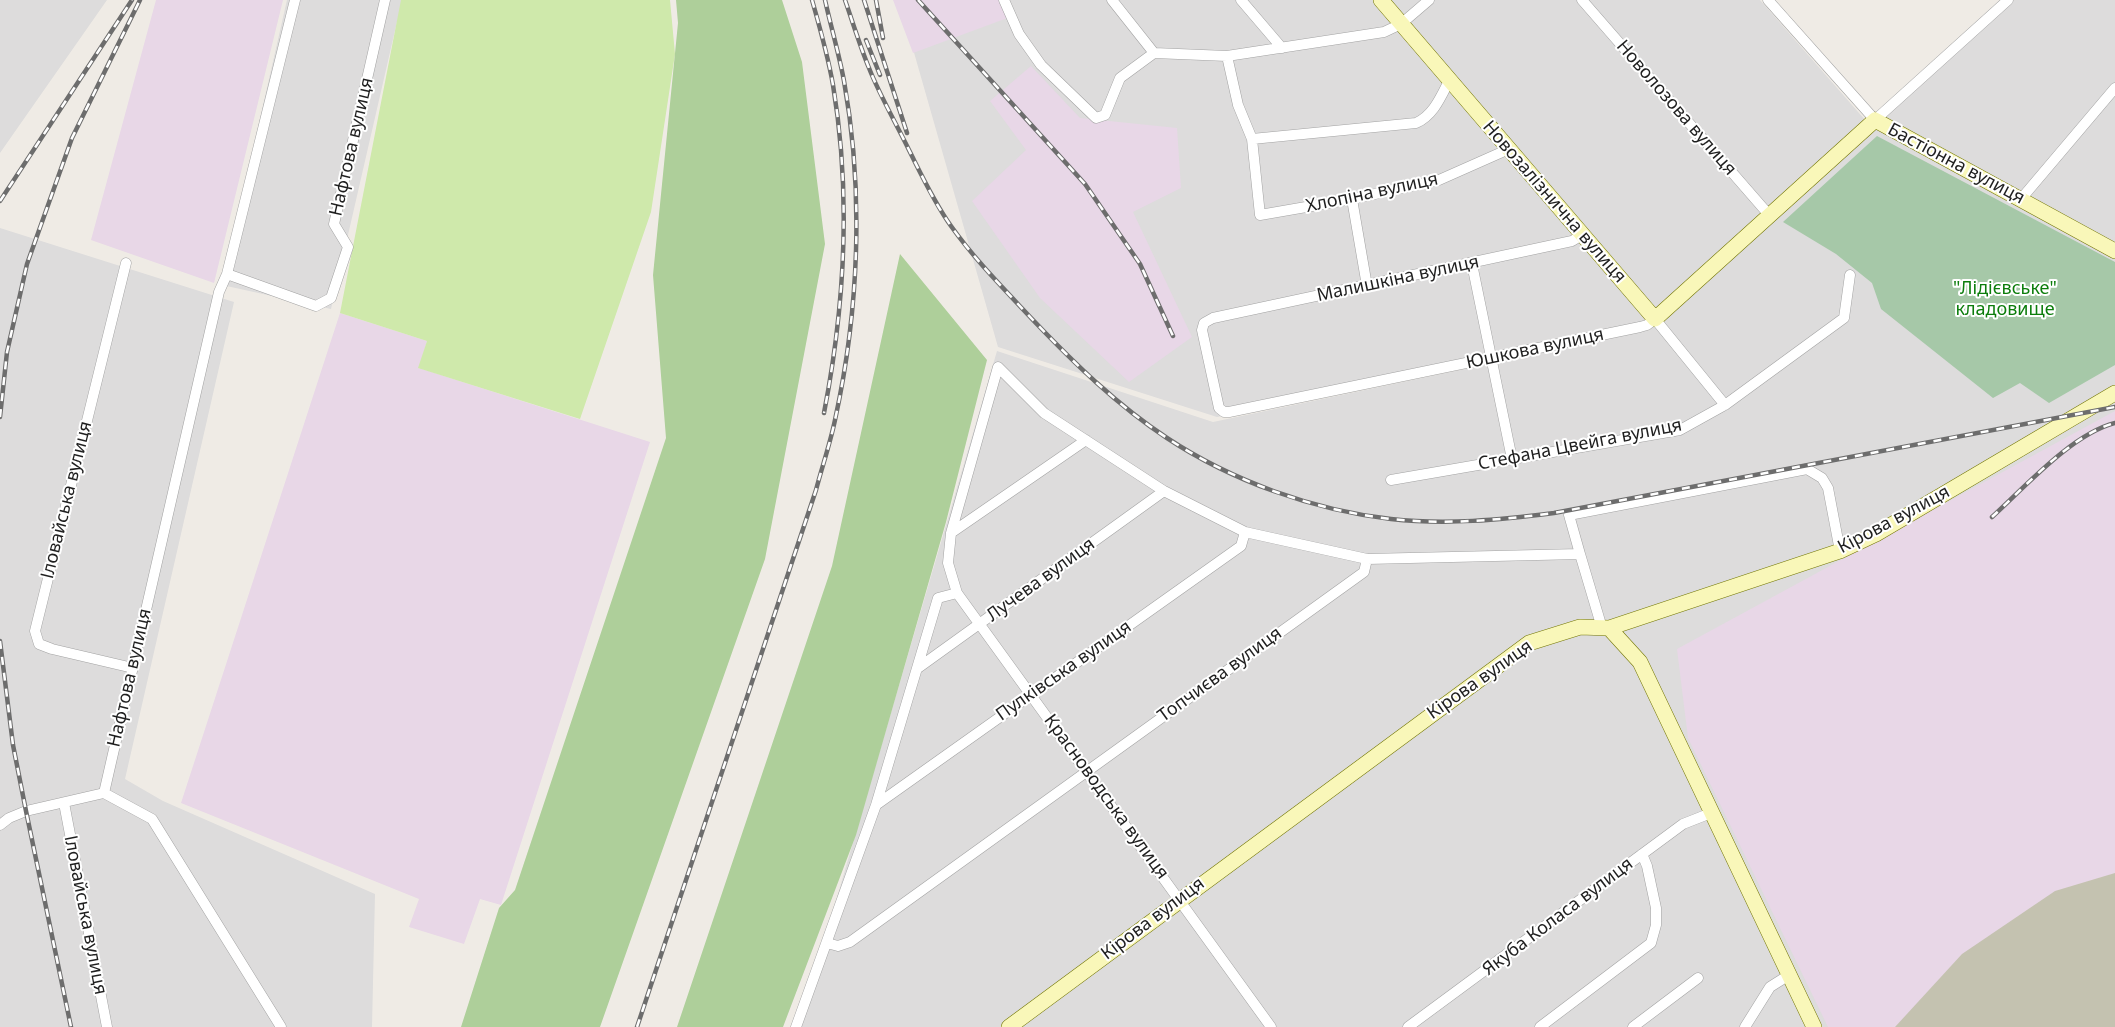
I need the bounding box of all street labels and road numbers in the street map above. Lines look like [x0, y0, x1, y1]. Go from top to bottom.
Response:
street label: Новолозова вулиця [1611, 36, 1741, 180]
street label: Нафтова вулиця [326, 76, 378, 218]
street label: Новозалізнична вулиця [1478, 117, 1630, 287]
street label: Бастіонна вулиця [1884, 119, 2028, 209]
street label: Хлопіна вулиця [1304, 168, 1440, 218]
street label: Малишкіна вулиця [1315, 251, 1481, 307]
street label: Юшкова вулиця [1464, 324, 1606, 374]
street label: Стефана Цвейга вулиця [1476, 415, 1684, 475]
street label: Іловайська вулиця [37, 419, 97, 581]
street label: Кірова вулиця [1834, 481, 1954, 559]
street label: Лучева вулиця [983, 534, 1099, 626]
street label: Нафтова вулиця [104, 607, 156, 749]
street label: Пулківська вулиця [992, 616, 1136, 726]
street label: Топчиєва вулиця [1154, 623, 1286, 727]
street label: Кірова вулиця [1423, 636, 1537, 724]
street label: Красноводська вулиця [1039, 710, 1173, 884]
street label: Іловайська вулиця [59, 834, 111, 996]
street label: Якуба Коласа вулиця [1479, 853, 1637, 981]
street label: Кірова вулиця [1097, 873, 1209, 965]

